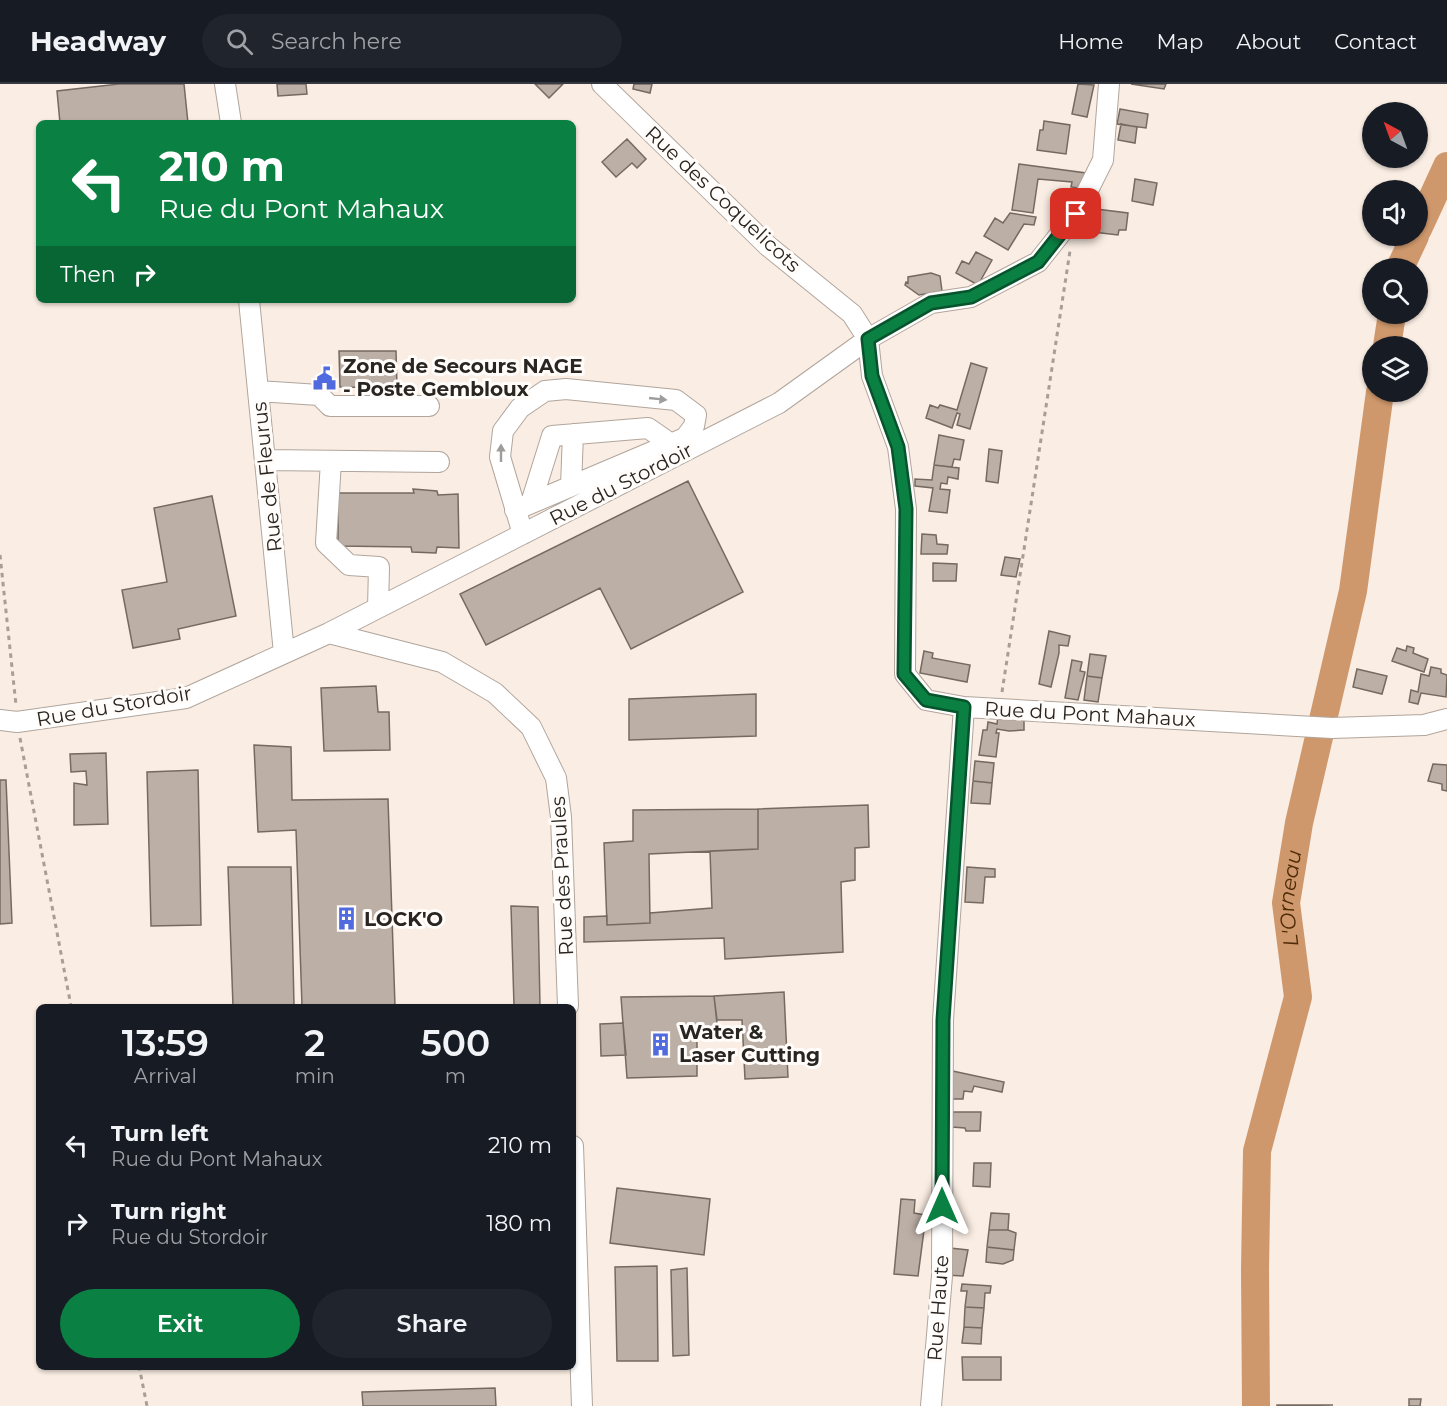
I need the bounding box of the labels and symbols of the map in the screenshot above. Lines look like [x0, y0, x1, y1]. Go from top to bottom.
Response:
north arrow [1362, 102, 1428, 168]
street label: Rue des Coquelicots [640, 121, 806, 277]
pin [1050, 188, 1101, 239]
place label: Zone de Secours NAGE - Poste Gembloux [343, 354, 583, 401]
public building icon: Zone de Secours NAGE - Poste Gembloux [312, 365, 338, 391]
one-way arrow [648, 394, 667, 404]
street label: Rue de Fleurus [247, 400, 287, 553]
street label: Rue du Stordoir [545, 438, 697, 530]
one-way arrow [497, 444, 506, 463]
street label: Rue du Stordoir [34, 681, 194, 731]
street label: Rue du Pont Mahaux [984, 696, 1196, 732]
street label: Rue des Praules [546, 796, 578, 956]
water label: L'Orneau [1273, 848, 1306, 948]
building icon: LOCK'O [333, 906, 359, 932]
place label: LOCK'O [364, 907, 443, 931]
place label: Water & Laser Cutting [679, 1020, 820, 1067]
building icon: Water & Laser Cutting [648, 1031, 674, 1057]
position arrow [910, 1174, 974, 1238]
street label: Rue Haute [922, 1254, 954, 1362]

